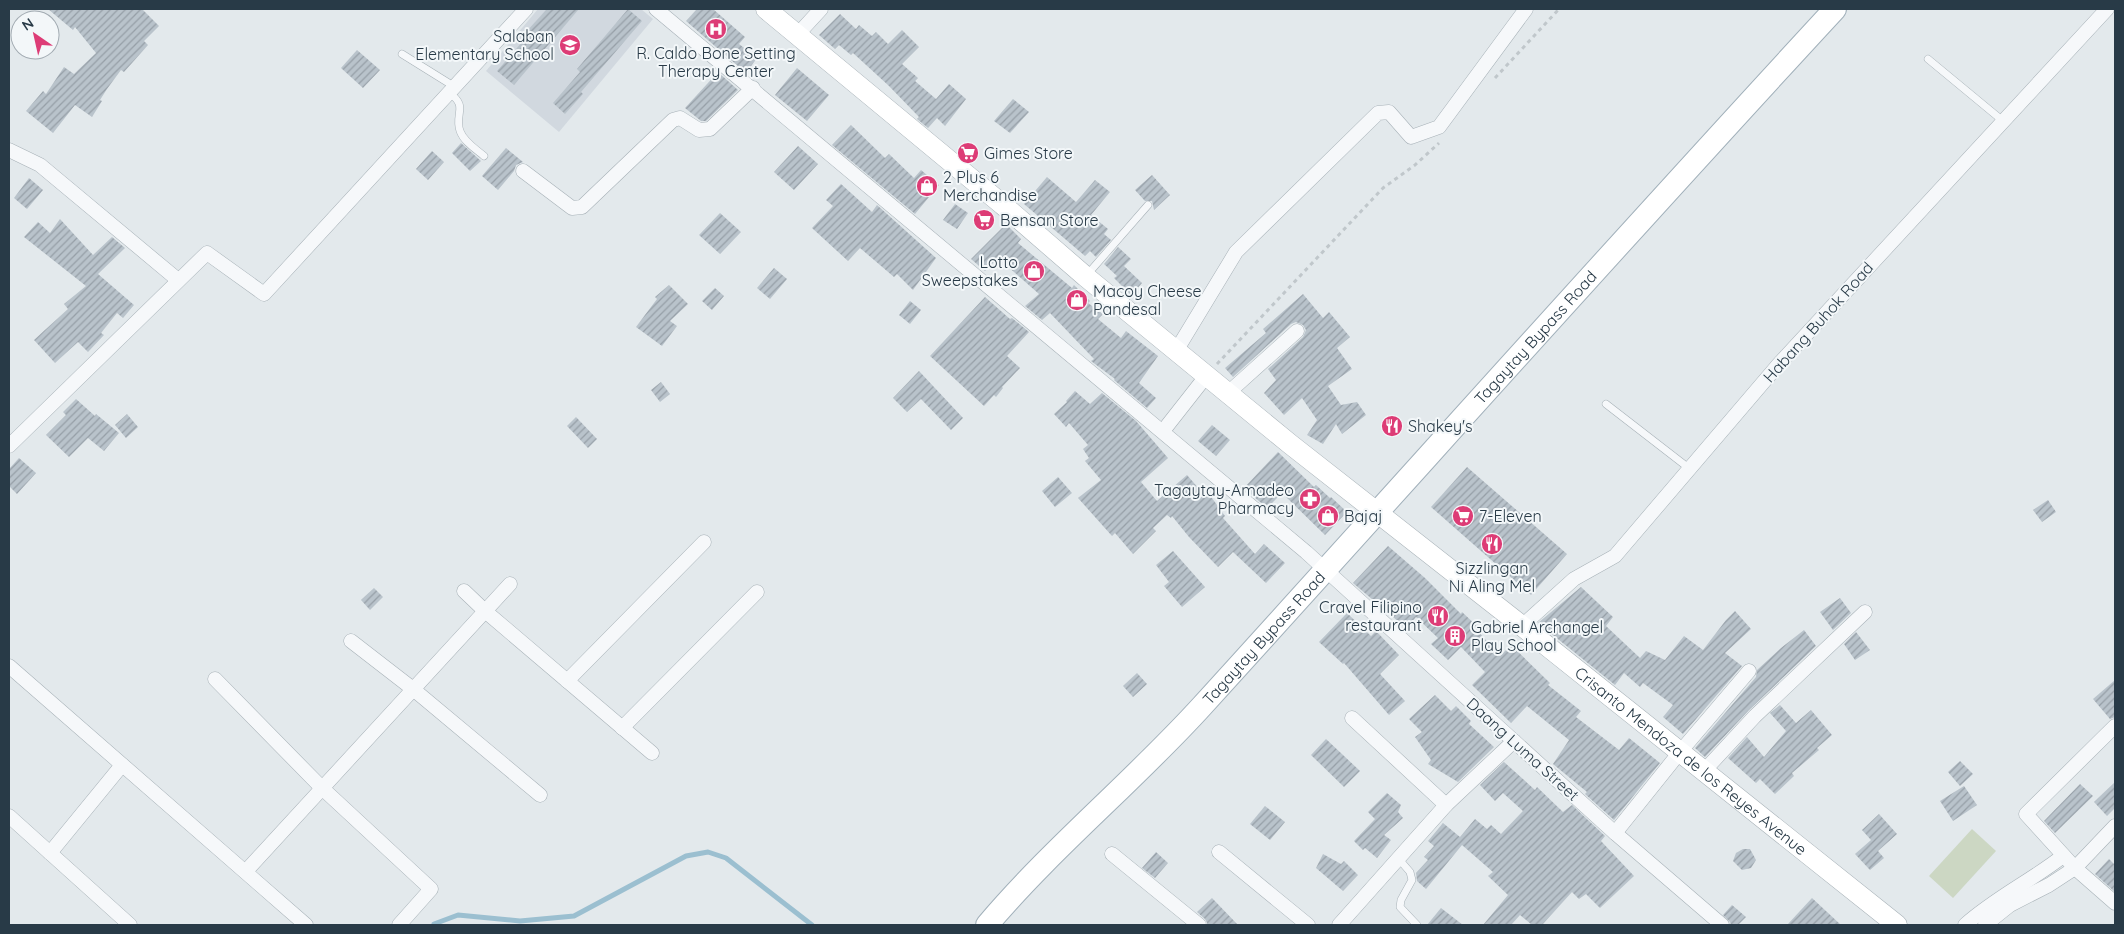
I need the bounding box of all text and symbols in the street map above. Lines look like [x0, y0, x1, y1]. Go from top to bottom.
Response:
north arrow [10, 10, 60, 60]
text: N [18, 14, 37, 35]
hospital icon: R. Caldo Bone Setting Therapy Center [704, 17, 728, 41]
place label: Salaban Elementary School [415, 26, 554, 64]
school or university icon: Salaban Elementary School [558, 33, 582, 57]
place label: R. Caldo Bone Setting Therapy Center [636, 43, 796, 81]
supermarket icon: Gimes Store [956, 141, 980, 165]
place label: Gimes Store [984, 143, 1073, 163]
place label: 2 Plus 6 Merchandise [943, 167, 1037, 205]
shop icon: 2 Plus 6 Merchandise [915, 174, 939, 198]
supermarket icon: Bensan Store [972, 208, 996, 232]
place label: Bensan Store [1000, 210, 1098, 230]
place label: Lotto Sweepstakes [922, 252, 1018, 290]
street label: Habang Buhok Road [1759, 258, 1877, 386]
shop icon: Lotto Sweepstakes [1022, 259, 1046, 283]
street label: Tagaytay Bypass Road [1470, 266, 1601, 408]
place label: Macoy Cheese Pandesal [1093, 281, 1202, 319]
shop icon: Macoy Cheese Pandesal [1065, 288, 1089, 312]
restaurant icon: Shakey's [1380, 414, 1404, 438]
place label: Shakey's [1408, 416, 1473, 436]
place label: Tagaytay-Amadeo Pharmacy [1154, 480, 1294, 518]
pharmacy icon: Tagaytay-Amadeo Pharmacy [1298, 487, 1322, 511]
shop icon: Bajaj [1316, 504, 1340, 528]
supermarket icon: 7-Eleven [1451, 504, 1475, 528]
place label: Bajaj [1344, 506, 1382, 526]
place label: 7-Eleven [1479, 506, 1542, 526]
restaurant icon: Sizzlingan Ni Aling Mel [1480, 532, 1504, 556]
place label: Sizzlingan Ni Aling Mel [1449, 558, 1535, 596]
street label: Tagaytay Bypass Road [1198, 567, 1329, 709]
place label: Cravel Filipino restaurant [1319, 597, 1422, 635]
restaurant icon: Cravel Filipino restaurant [1426, 604, 1450, 628]
place label: Gabriel Archangel Play School [1471, 617, 1603, 655]
building icon: Gabriel Archangel Play School [1443, 624, 1467, 648]
street label: Crisanto Mendoza de los Reyes Avenue [1571, 662, 1811, 859]
street label: Daang Luma Street [1463, 693, 1583, 805]

